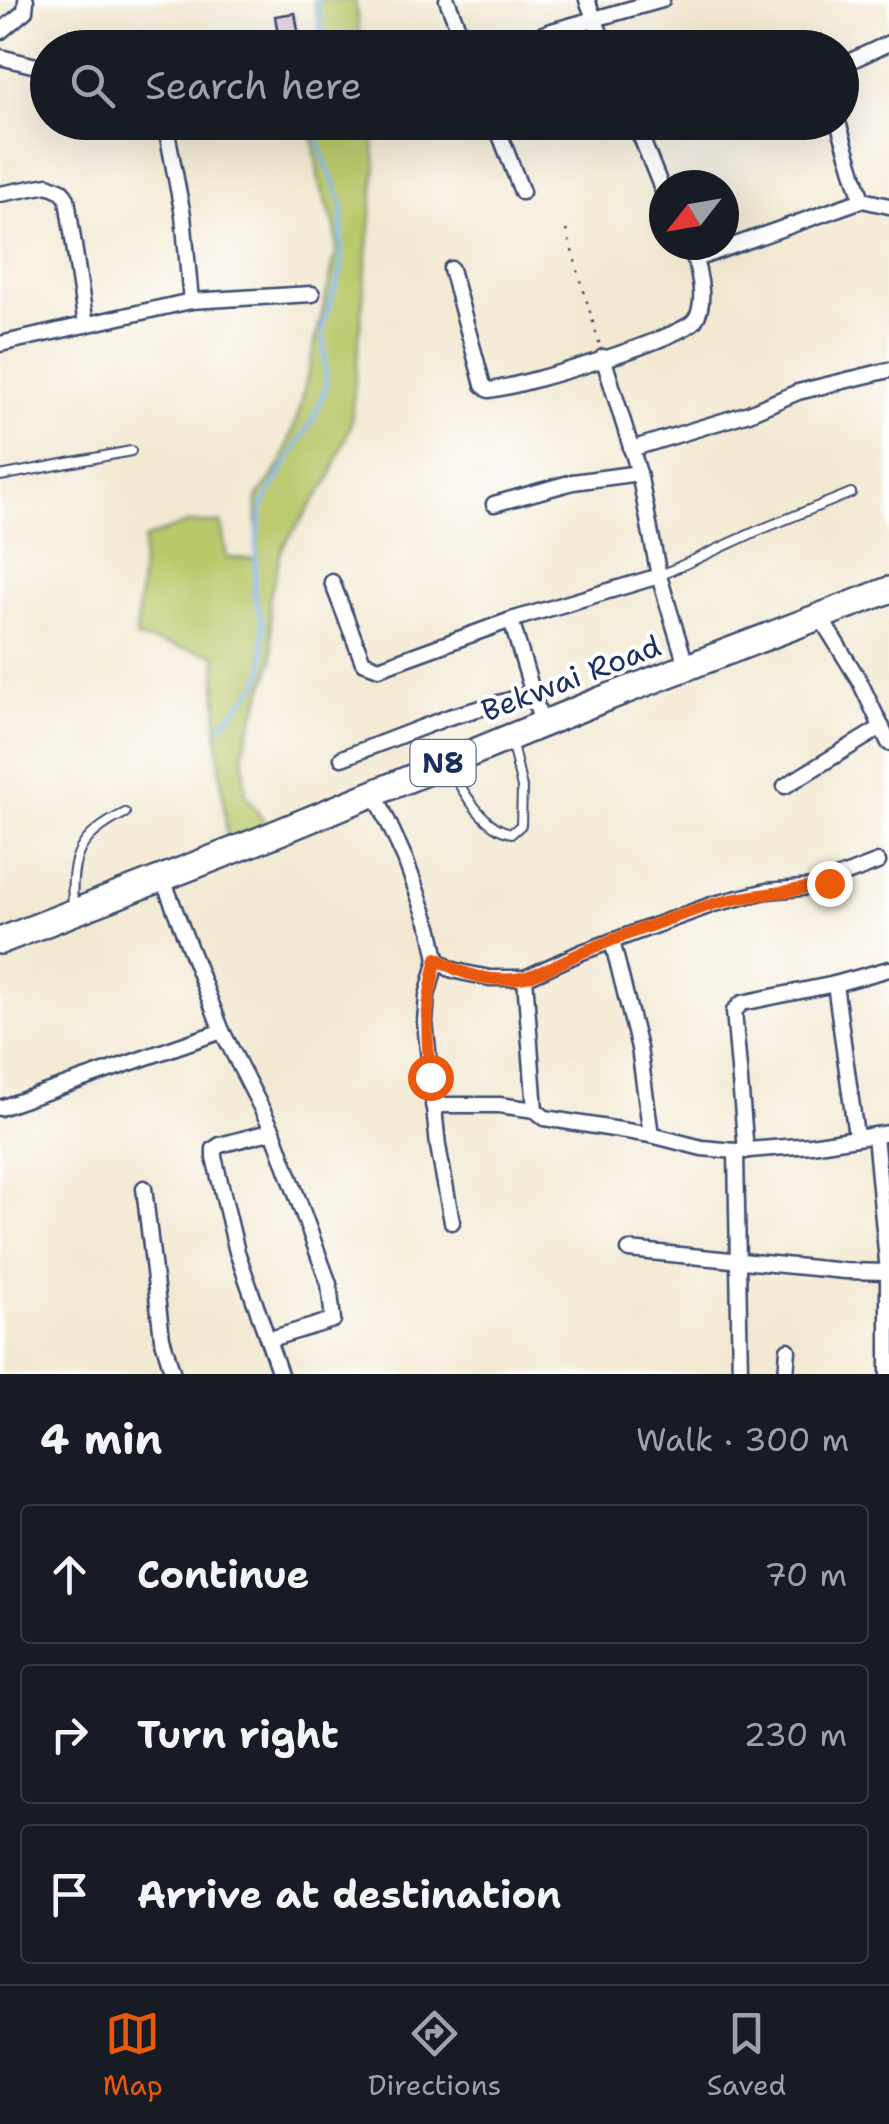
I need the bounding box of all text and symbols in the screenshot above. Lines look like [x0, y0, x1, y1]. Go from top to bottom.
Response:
search box [30, 30, 859, 140]
icon: search [65, 58, 120, 113]
text: Search here [145, 60, 362, 111]
north arrow [649, 170, 739, 260]
street label: Bekwai Road [475, 625, 667, 731]
road number: N8 [410, 740, 476, 786]
route end [807, 861, 853, 907]
route start [408, 1055, 454, 1101]
text: 4 min [40, 1411, 162, 1467]
text: Walk · 300 m [636, 1418, 849, 1461]
icon: ahead [42, 1547, 97, 1602]
text: Continue [137, 1549, 309, 1600]
text: 70 m [764, 1553, 847, 1596]
icon: right [42, 1707, 97, 1762]
text: Turn right [137, 1709, 339, 1760]
text: 230 m [744, 1713, 847, 1756]
icon: arrive [42, 1867, 97, 1922]
text: Arrive at destination [137, 1869, 561, 1920]
tab: Map [103, 2006, 163, 2104]
tab: Directions [368, 2006, 501, 2104]
tab: Saved [707, 2006, 786, 2104]

